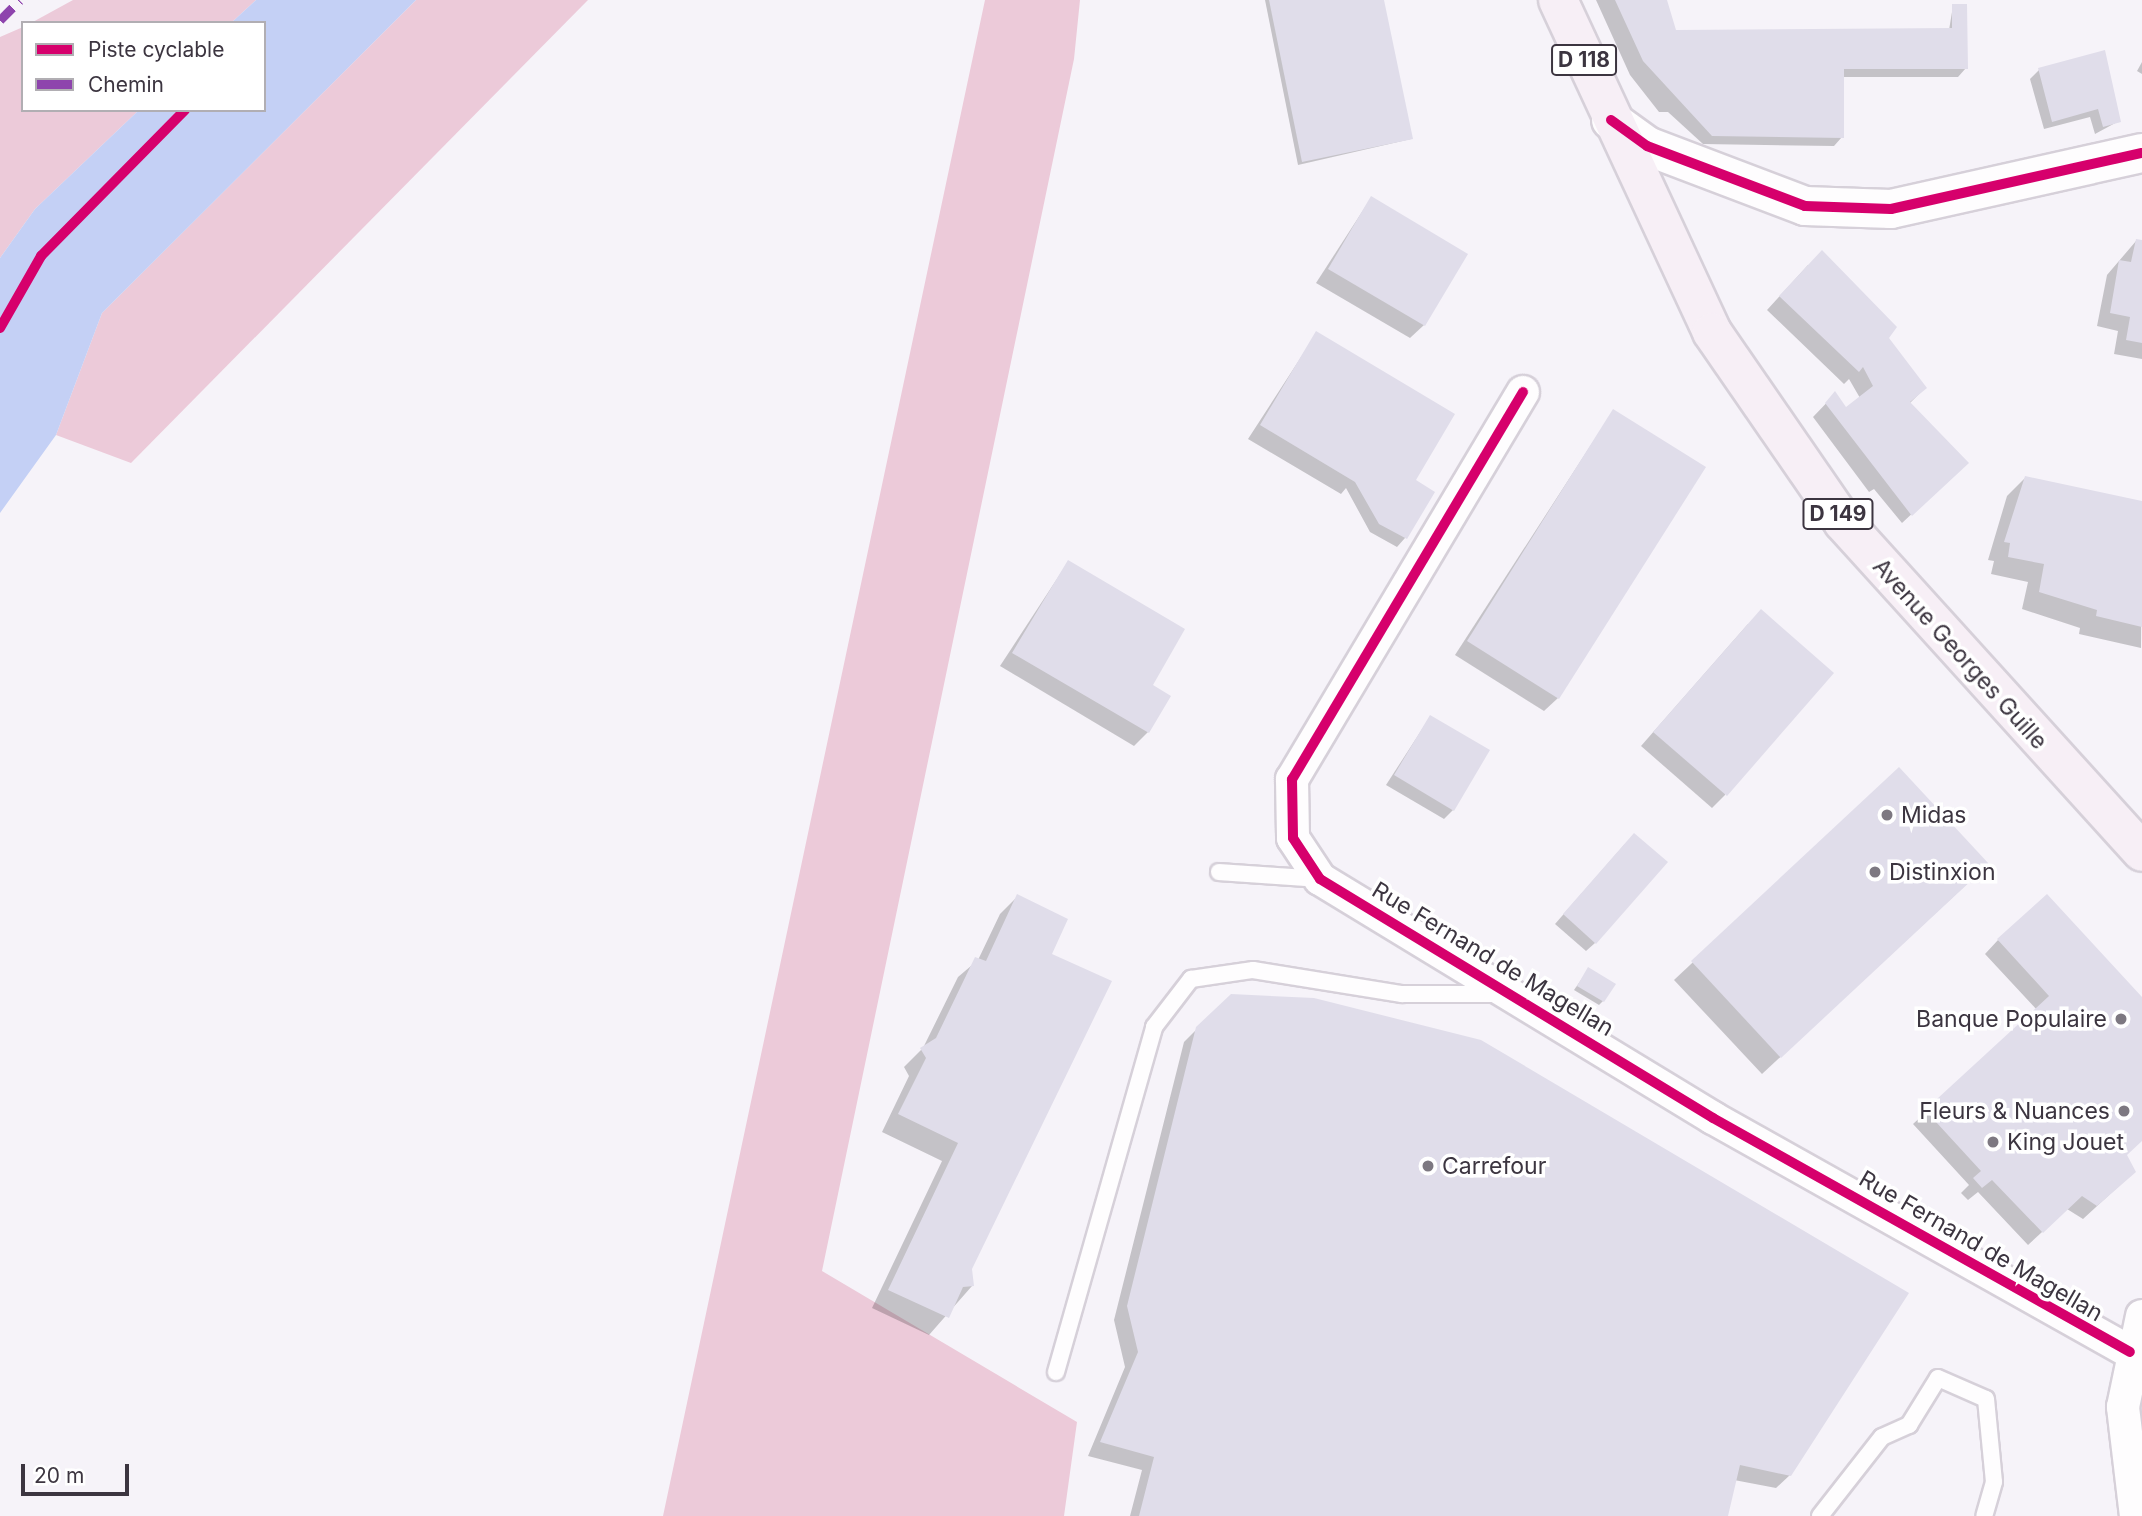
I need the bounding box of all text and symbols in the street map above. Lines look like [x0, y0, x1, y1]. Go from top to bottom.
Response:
legend [21, 21, 266, 112]
text: Piste cyclable [88, 37, 224, 62]
road number: D 118 [1551, 42, 1617, 78]
text: Chemin [88, 72, 164, 97]
road number: D 149 [1801, 496, 1875, 532]
street label: Avenue Georges Guille [1867, 553, 2053, 755]
place label: Midas [1901, 801, 1966, 829]
marker: Midas [1879, 807, 1895, 823]
place label: Distinxion [1889, 858, 1995, 886]
marker: Distinxion [1867, 864, 1883, 880]
street label: Rue Fernand de Magellan [1367, 876, 1619, 1042]
place label: Banque Populaire [1916, 1005, 2107, 1033]
marker: Banque Populaire [2113, 1011, 2129, 1027]
place label: Fleurs & Nuances [1919, 1097, 2110, 1125]
marker: Fleurs & Nuances [2116, 1103, 2132, 1119]
place label: King Jouet [2007, 1128, 2124, 1156]
marker: King Jouet [1985, 1134, 2001, 1150]
place label: Carrefour [1442, 1152, 1546, 1180]
marker: Carrefour [1420, 1158, 1436, 1174]
street label: Rue Fernand de Magellan [1854, 1165, 2108, 1327]
scale bar [24, 1450, 133, 1494]
text: 20 m [34, 1463, 84, 1488]

